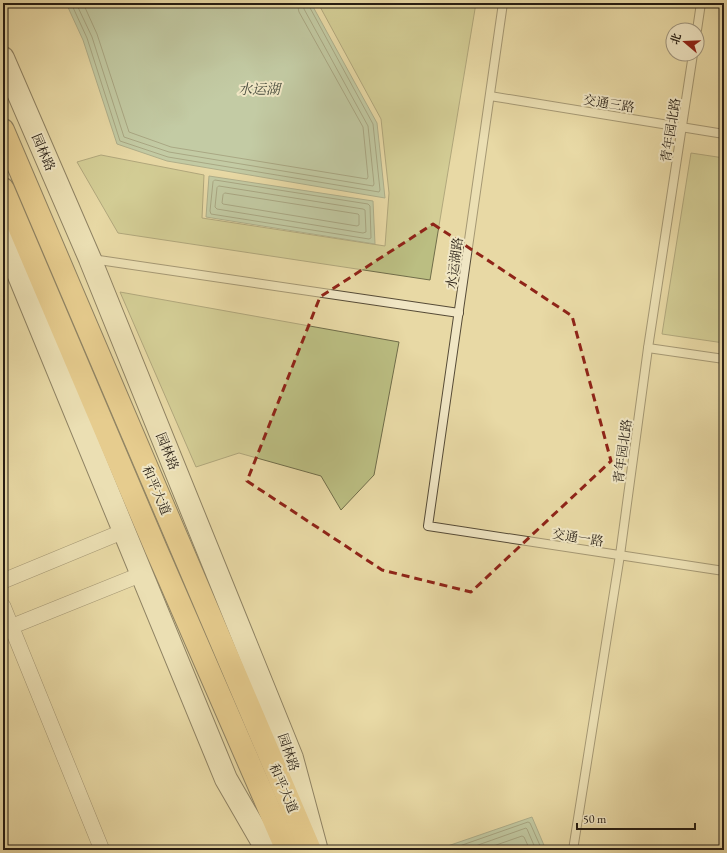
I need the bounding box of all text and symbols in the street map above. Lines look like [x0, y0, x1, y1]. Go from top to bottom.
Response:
north arrow [665, 22, 705, 62]
text: 北 [667, 31, 684, 46]
water label: 水运湖 [238, 80, 283, 98]
street label: 交通三路 [582, 91, 636, 116]
street label: 青年园北路 [657, 97, 684, 164]
street label: 园林路 [28, 131, 59, 173]
street label: 水运湖路 [442, 236, 467, 290]
street label: 青年园北路 [610, 418, 635, 484]
street label: 园林路 [152, 430, 183, 472]
street label: 和平大道 [139, 463, 175, 517]
street label: 交通一路 [551, 525, 605, 550]
street label: 园林路 [274, 731, 303, 773]
street label: 和平大道 [266, 761, 302, 815]
scale bar [577, 805, 695, 831]
text: 50 m [583, 811, 607, 827]

